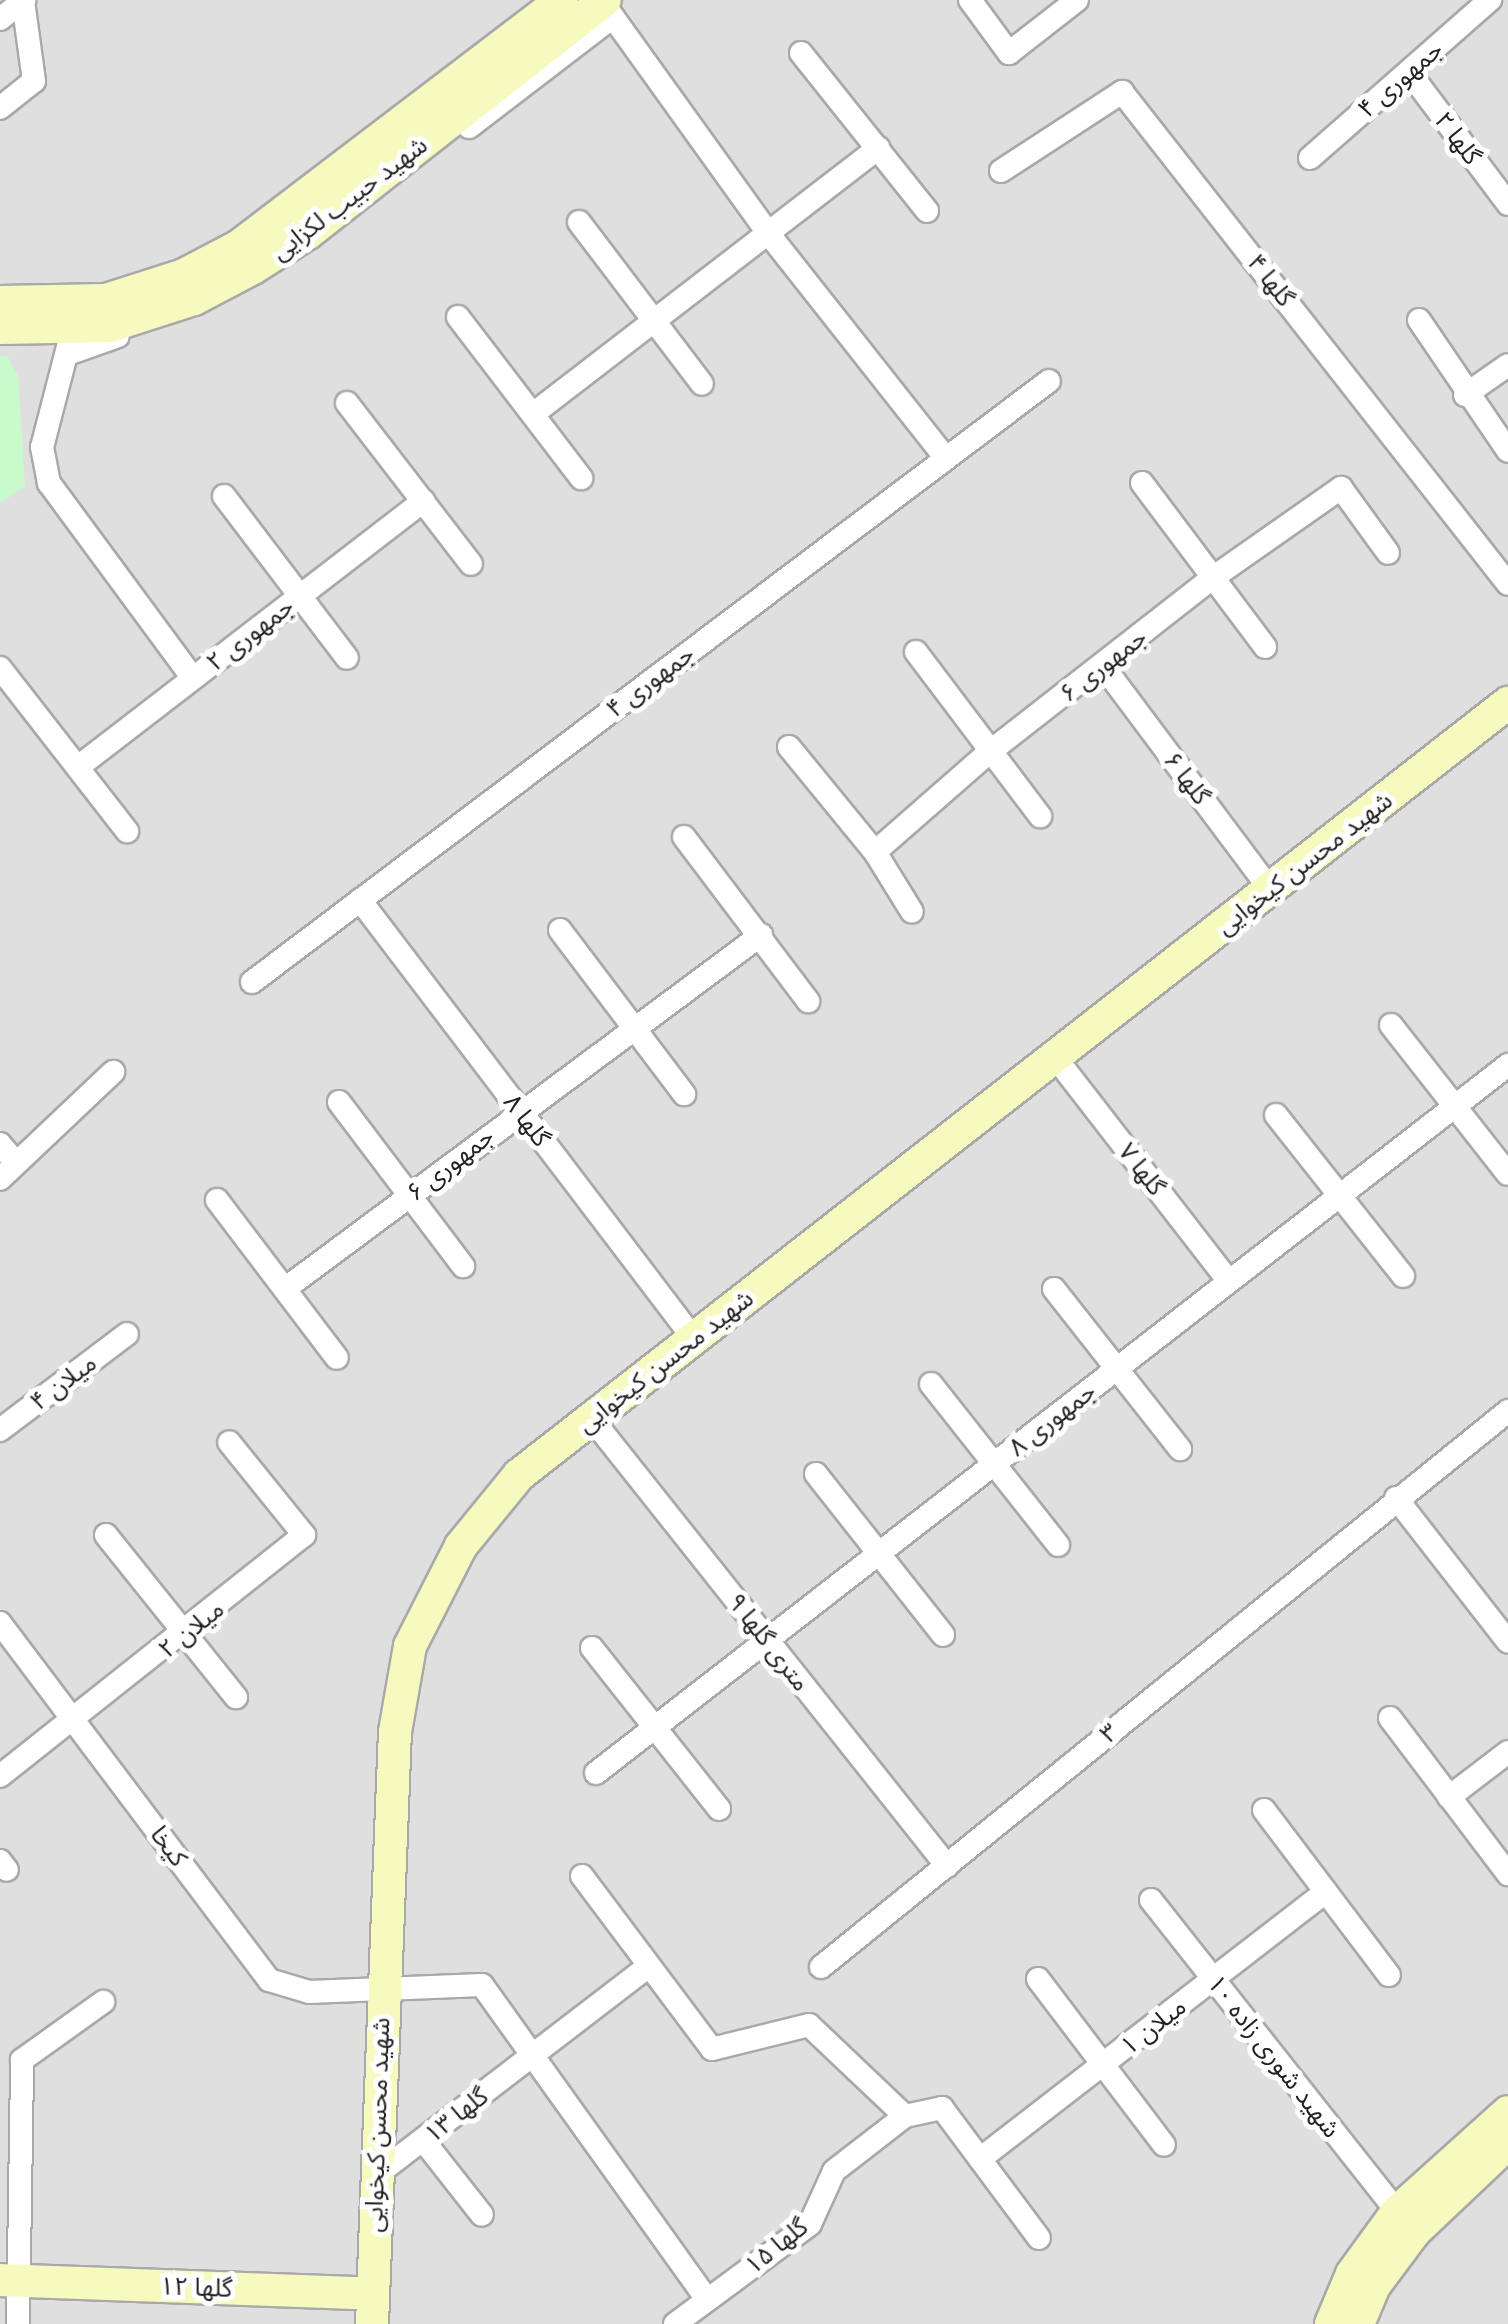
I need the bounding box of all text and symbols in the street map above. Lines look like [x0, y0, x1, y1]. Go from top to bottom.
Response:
street label: جمهوری ۴ [1352, 34, 1448, 124]
street label: گلها ۲ [1429, 106, 1487, 170]
street label: شهید حبیب لکزایی [265, 130, 433, 266]
street label: گلها ۴ [1241, 248, 1301, 312]
street label: جمهوری ۲ [200, 591, 300, 677]
street label: جمهوری ۶ [1053, 622, 1153, 708]
street label: جمهوری ۴ [600, 638, 700, 724]
street label: گلها ۶ [1158, 746, 1216, 810]
street label: شهید محسن کیخوایی [1210, 785, 1398, 941]
street label: گلها ۸ [498, 1088, 556, 1152]
street label: جمهوری ۶ [400, 1121, 500, 1207]
street label: گلها ۷ [1112, 1137, 1172, 1201]
street label: شهید محسن کیخوایی [571, 1283, 759, 1439]
street label: میلان ۴ [24, 1347, 102, 1417]
street label: جمهوری ۸ [1002, 1376, 1102, 1462]
street label: ۹ متری گلها [722, 1587, 816, 1697]
street label: میلان ۲ [152, 1594, 230, 1664]
street label: ۳ [1094, 1717, 1124, 1749]
street label: کیخا [144, 1820, 194, 1872]
street label: شهید شوری زاده ۱۰ [1201, 1969, 1347, 2143]
street label: میلان ۱ [1114, 1991, 1192, 2061]
street label: شهید محسن کیخوایی [358, 2017, 396, 2233]
street label: گلها ۱۳ [418, 2081, 494, 2149]
street label: گلها ۱۵ [738, 2212, 814, 2280]
street label: گلها ۱۲ [159, 2271, 233, 2303]

